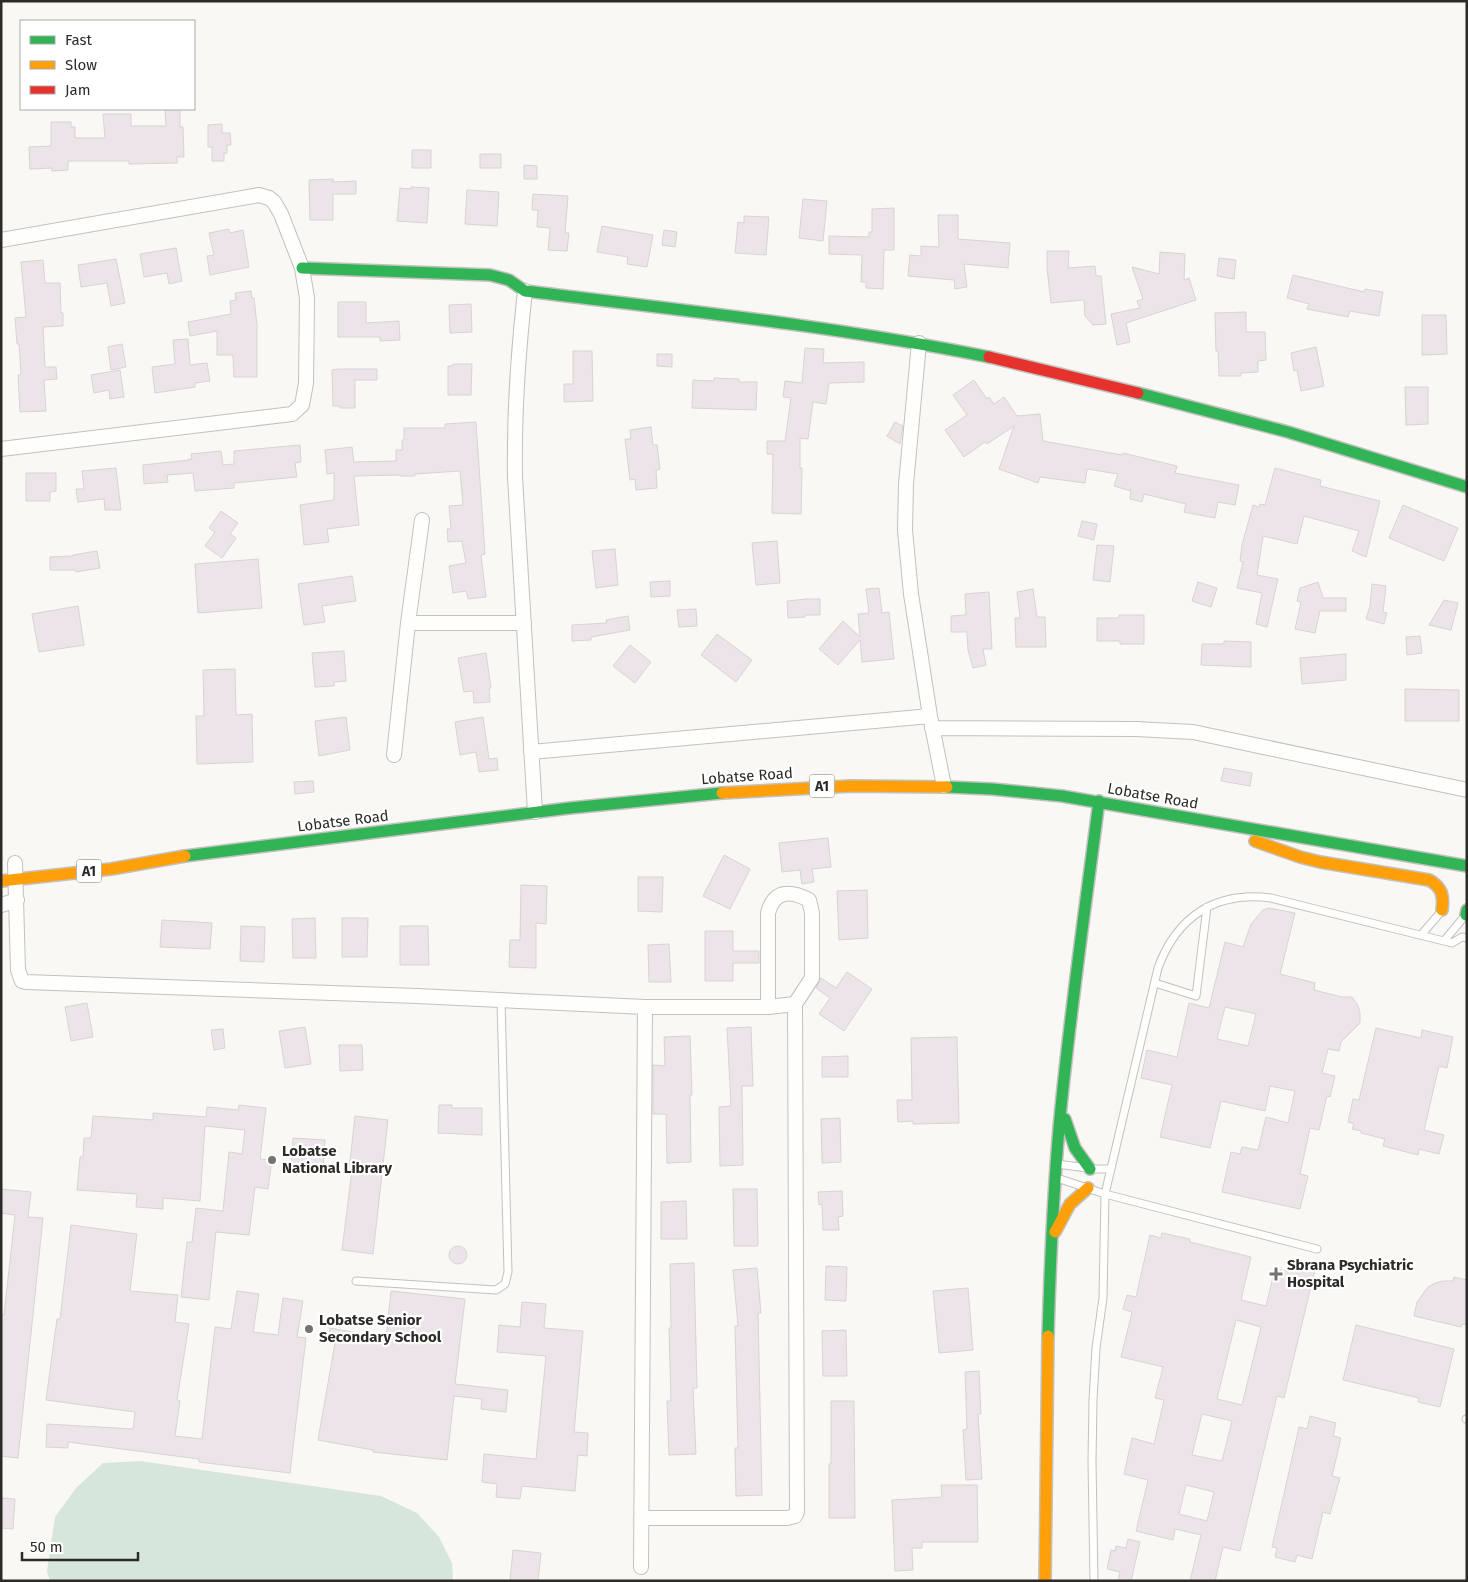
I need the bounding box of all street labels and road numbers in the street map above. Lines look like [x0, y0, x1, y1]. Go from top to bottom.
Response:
street label: Lobatse Road [701, 764, 793, 788]
road number: A1 [810, 774, 834, 798]
street label: Lobatse Road [1106, 779, 1200, 813]
street label: Lobatse Road [296, 806, 390, 836]
road number: A1 [76, 859, 102, 882]

